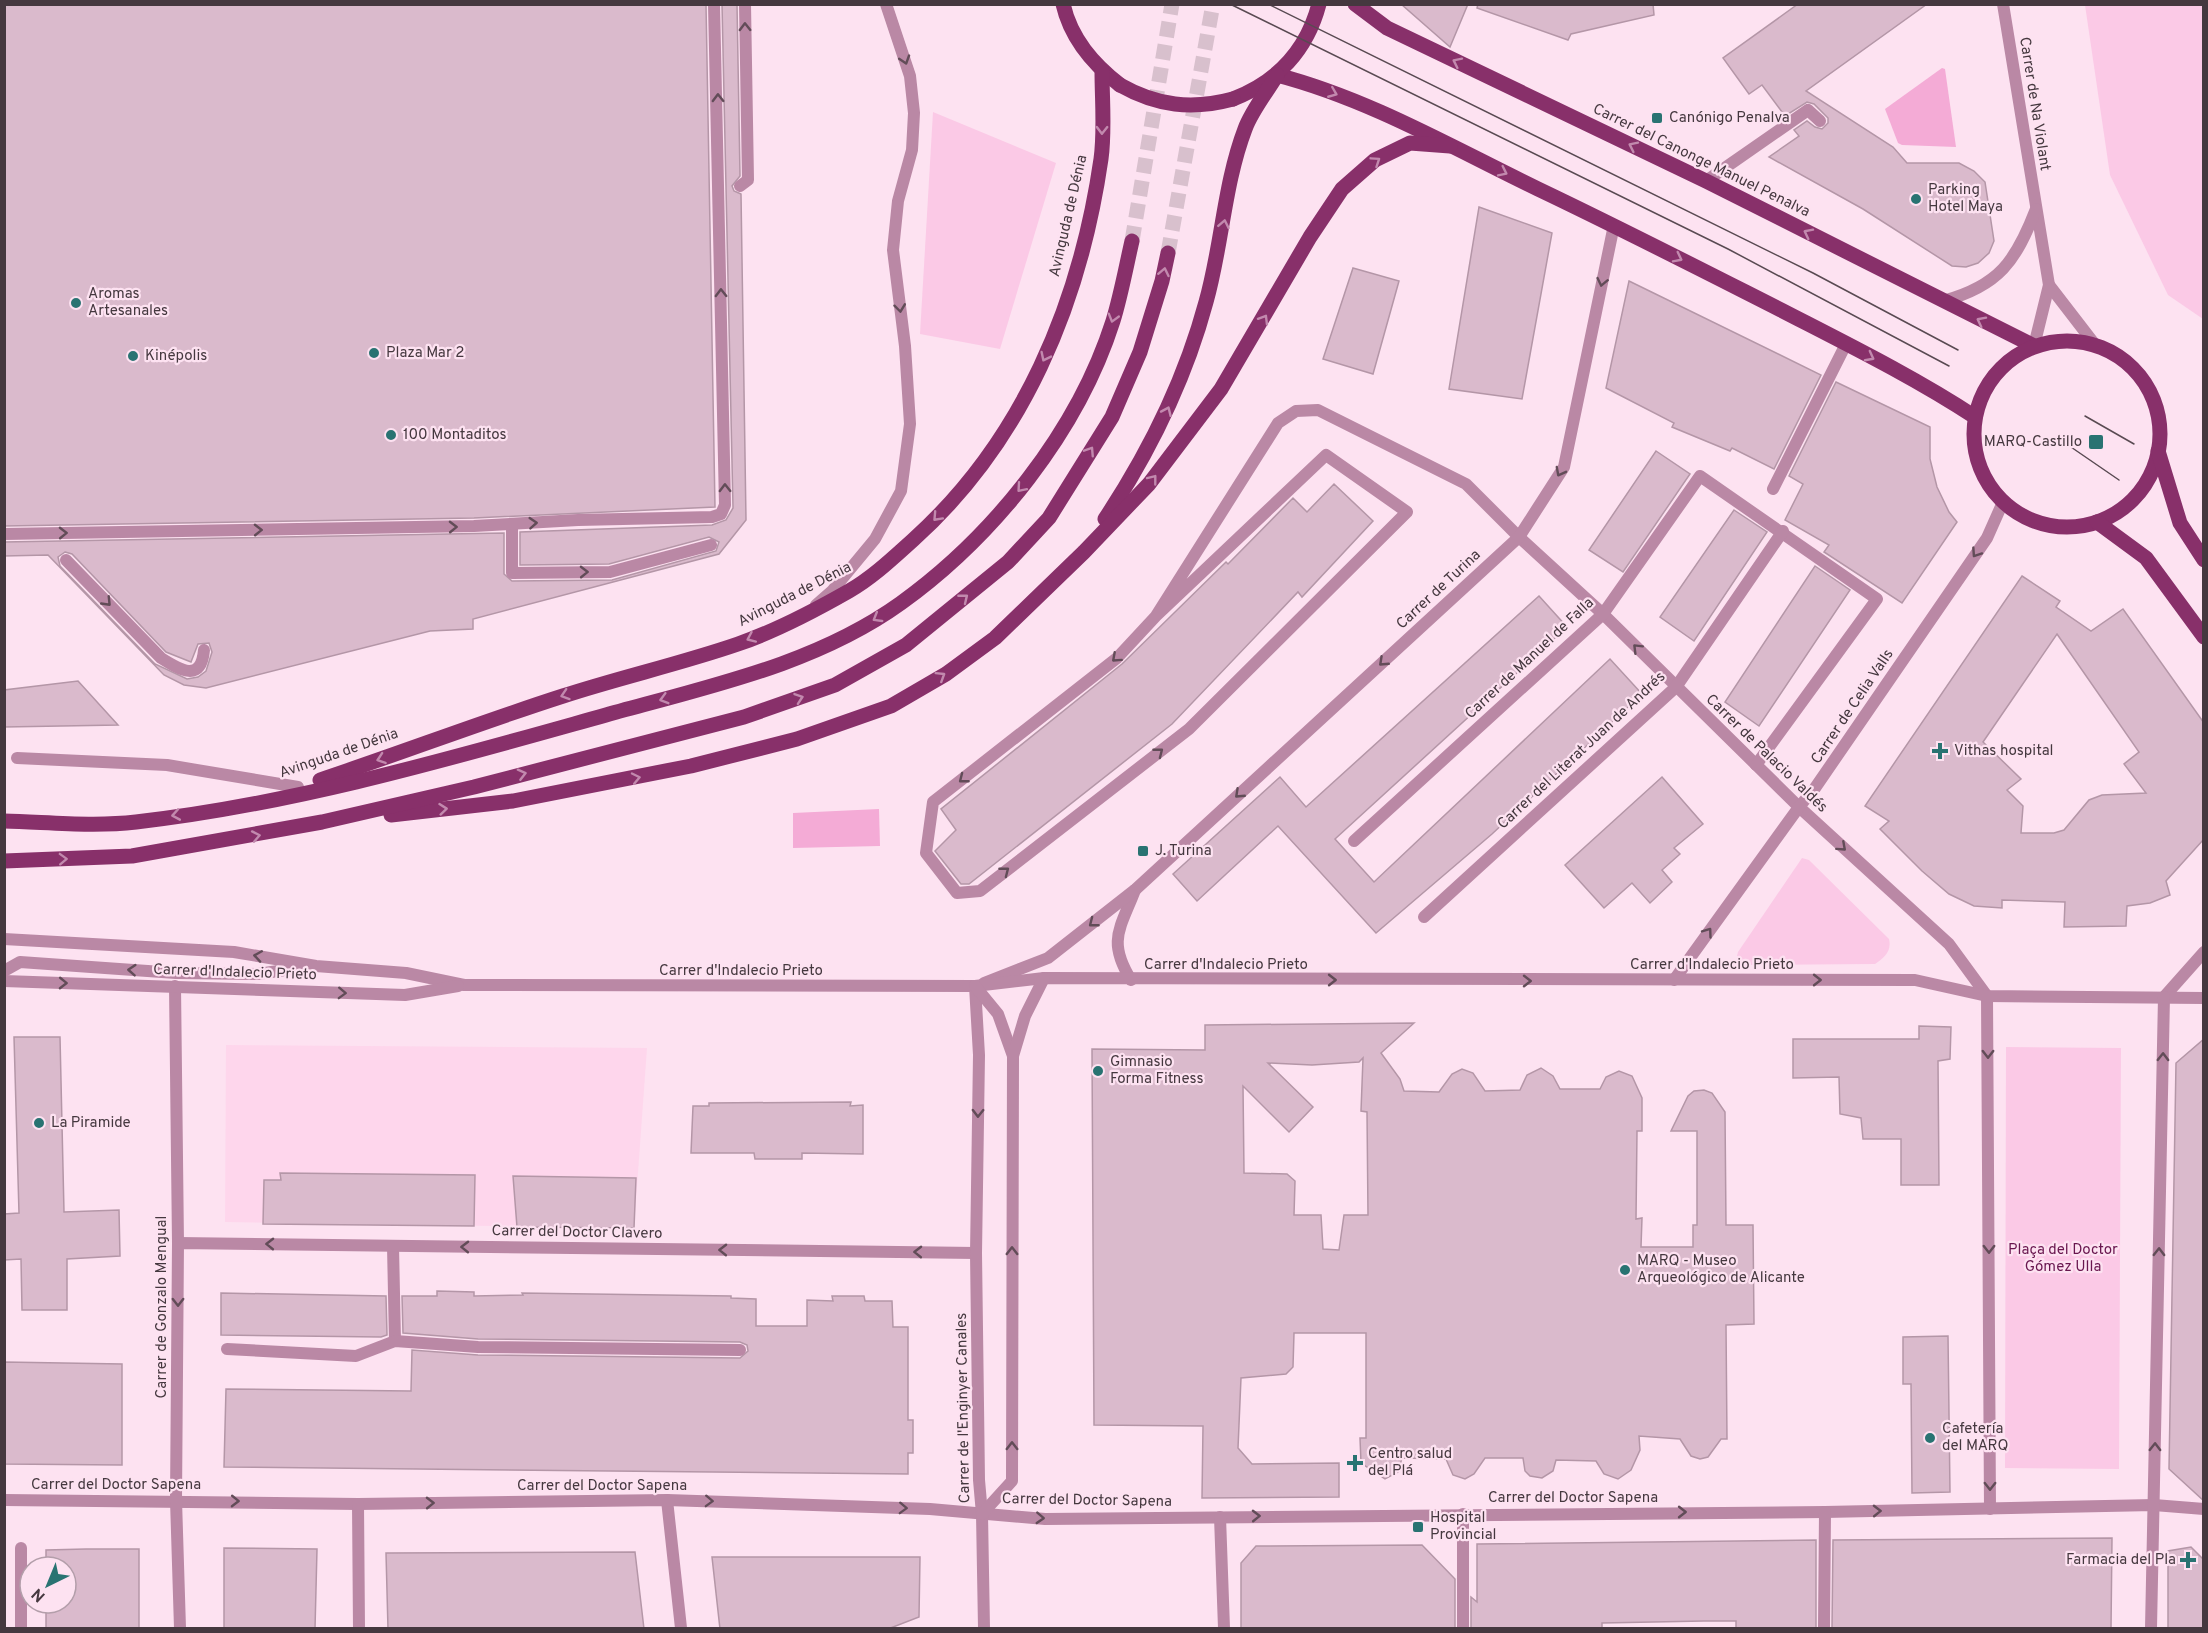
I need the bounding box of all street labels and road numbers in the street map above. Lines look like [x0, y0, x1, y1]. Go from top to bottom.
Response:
street label: Carrer de Na Violant [2014, 36, 2054, 172]
street label: Carrer del Canonge Manuel Penalva [1589, 100, 1813, 222]
street label: Avinguda de Dénia [1046, 153, 1092, 279]
street label: Carrer de Turina [1393, 546, 1485, 634]
street label: Avinguda de Dénia [735, 558, 855, 632]
street label: Carrer de Manuel de Falla [1462, 594, 1598, 724]
street label: Carrer de Celia Valls [1808, 646, 1898, 768]
street label: Carrer del Literat Juan de Andrés [1494, 668, 1670, 834]
street label: Carrer de Palacio Valdés [1701, 691, 1831, 817]
street label: Avinguda de Dénia [277, 725, 401, 783]
street label: Carrer d'Indalecio Prieto [1144, 956, 1308, 975]
street label: Carrer d'Indalecio Prieto [1630, 956, 1794, 975]
street label: Carrer d'Indalecio Prieto [153, 961, 317, 985]
street label: Carrer d'Indalecio Prieto [659, 962, 823, 981]
street label: Carrer de Gonzalo Mengual [153, 1216, 172, 1398]
street label: Carrer del Doctor Clavero [491, 1222, 663, 1244]
street label: Carrer de l'Enginyer Canales [953, 1313, 975, 1503]
street label: Carrer del Doctor Sapena [31, 1476, 201, 1495]
street label: Carrer del Doctor Sapena [517, 1477, 687, 1496]
street label: Carrer del Doctor Sapena [1488, 1489, 1658, 1508]
street label: Carrer del Doctor Sapena [1002, 1490, 1172, 1512]

